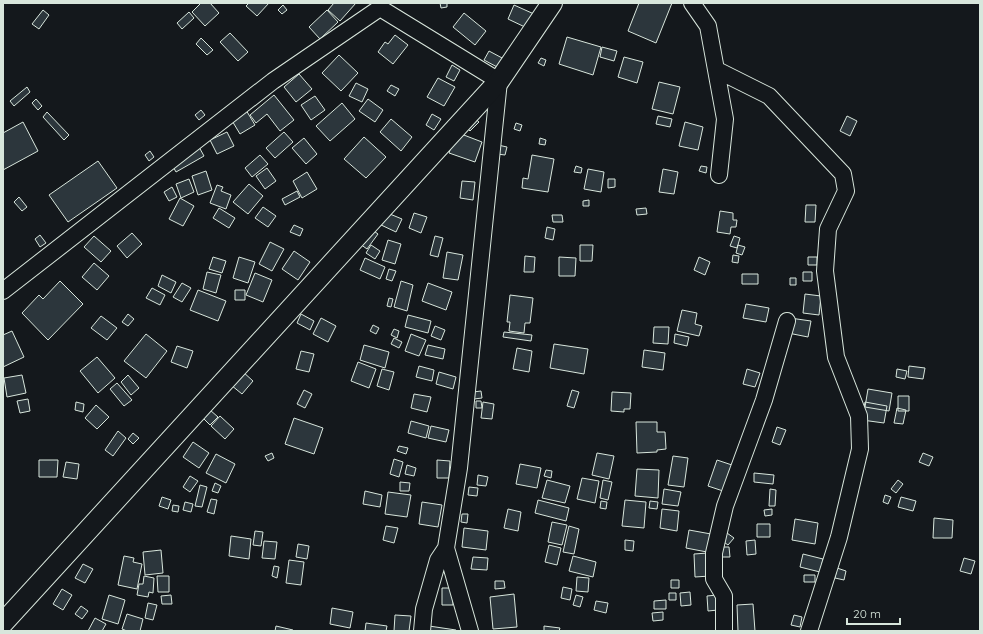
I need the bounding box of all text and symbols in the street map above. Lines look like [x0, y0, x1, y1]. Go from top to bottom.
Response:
scale bar [847, 600, 900, 626]
text: 20 m [853, 606, 881, 621]

